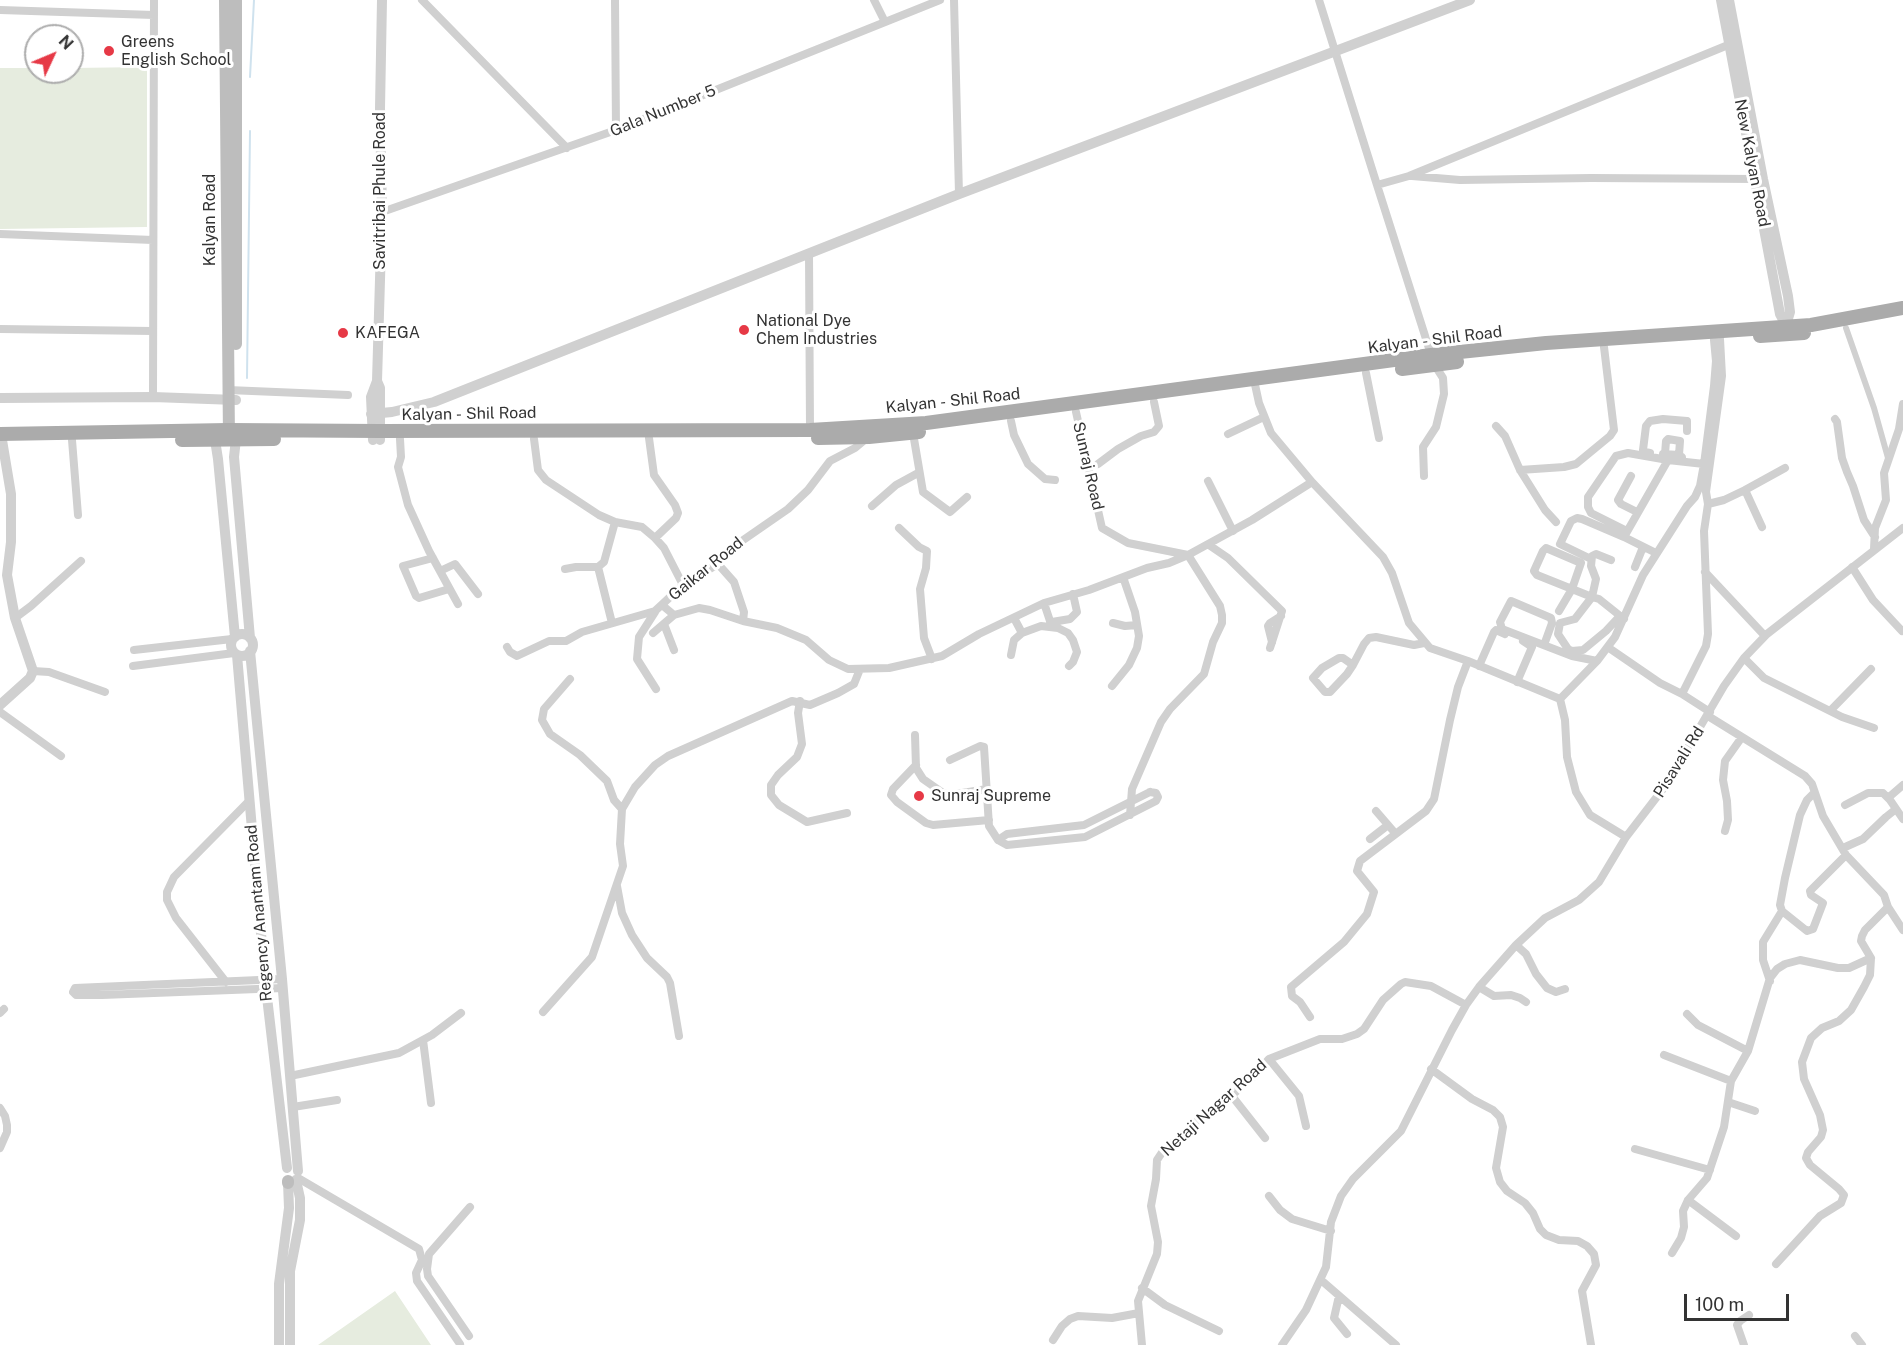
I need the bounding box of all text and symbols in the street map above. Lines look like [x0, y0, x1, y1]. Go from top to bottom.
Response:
north arrow [24, 24, 84, 84]
text: N [55, 31, 77, 54]
place label: Greens English School [121, 32, 231, 70]
marker: Greens English School [102, 44, 116, 58]
street label: Gala Number 5 [607, 81, 719, 141]
street label: New Kalyan Road [1730, 98, 1774, 228]
street label: Savitribai Phule Road [370, 112, 390, 270]
street label: Kalyan Road [200, 174, 220, 266]
place label: National Dye Chem Industries [756, 311, 877, 349]
street label: Kalyan - Shil Road [1367, 322, 1503, 358]
place label: KAFEGA [355, 323, 420, 343]
marker: National Dye Chem Industries [737, 323, 751, 337]
marker: KAFEGA [336, 326, 350, 340]
street label: Kalyan - Shil Road [885, 384, 1021, 418]
street label: Kalyan - Shil Road [401, 403, 537, 425]
street label: Sunraj Road [1069, 420, 1107, 512]
street label: Gaikar Road [665, 533, 747, 605]
street label: Pisavali Rd [1650, 723, 1708, 801]
place label: Sunraj Supreme [931, 786, 1051, 806]
marker: Sunraj Supreme [912, 789, 926, 803]
street label: Regency Anantam Road [242, 824, 276, 1002]
street label: Netaji Nagar Road [1157, 1056, 1271, 1160]
scale bar [1687, 1282, 1792, 1320]
text: 100 m [1695, 1294, 1744, 1315]

